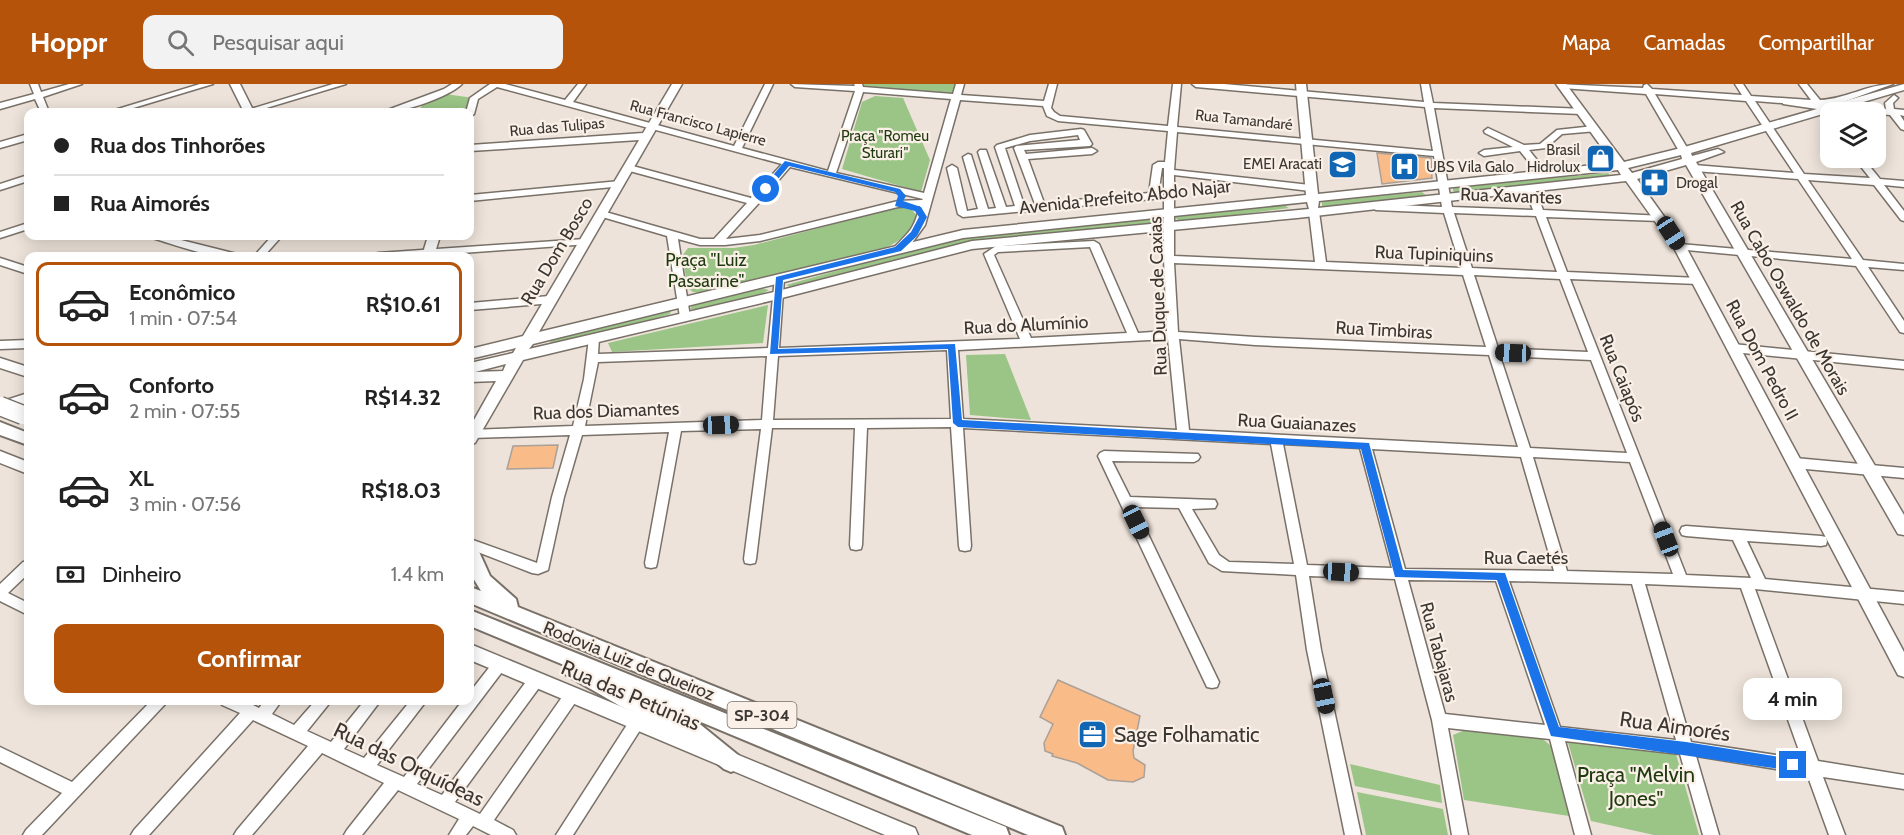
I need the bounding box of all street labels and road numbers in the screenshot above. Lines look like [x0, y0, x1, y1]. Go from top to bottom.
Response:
street label: Rua Francisco Lapierre [628, 96, 768, 150]
street label: Rua Tamandaré [1194, 106, 1294, 134]
street label: Rua das Tulipas [509, 114, 605, 140]
street label: Avenida Prefeito Abdo Najar [1018, 175, 1232, 219]
street label: Rua Xavantes [1460, 183, 1562, 209]
street label: Rua Dom Bosco [516, 193, 598, 309]
street label: Rua Cabo Oswaldo de Morais [1725, 197, 1855, 399]
street label: Rua Duque de Caxias [1144, 216, 1172, 376]
street label: Rua Tupiniquins [1374, 241, 1494, 267]
street label: Rua Dom Pedro II [1721, 296, 1803, 424]
street label: Rua do Alumínio [963, 311, 1089, 339]
street label: Rua Timbiras [1335, 316, 1433, 344]
street label: Rua Caiapós [1595, 331, 1649, 425]
street label: Rua dos Diamantes [532, 397, 680, 425]
street label: Rua Guaianazes [1237, 409, 1357, 437]
street label: Rua Caetés [1484, 547, 1568, 569]
street label: Rua Tabajaras [1415, 600, 1463, 704]
street label: Rodovia Luiz de Queiroz [540, 616, 719, 706]
street label: Rua das Petúnias [558, 654, 705, 736]
road number: SP-304 [728, 702, 796, 728]
street label: Rua Aimorés [1618, 706, 1732, 746]
street label: Rua das Orquídeas [330, 717, 488, 811]

